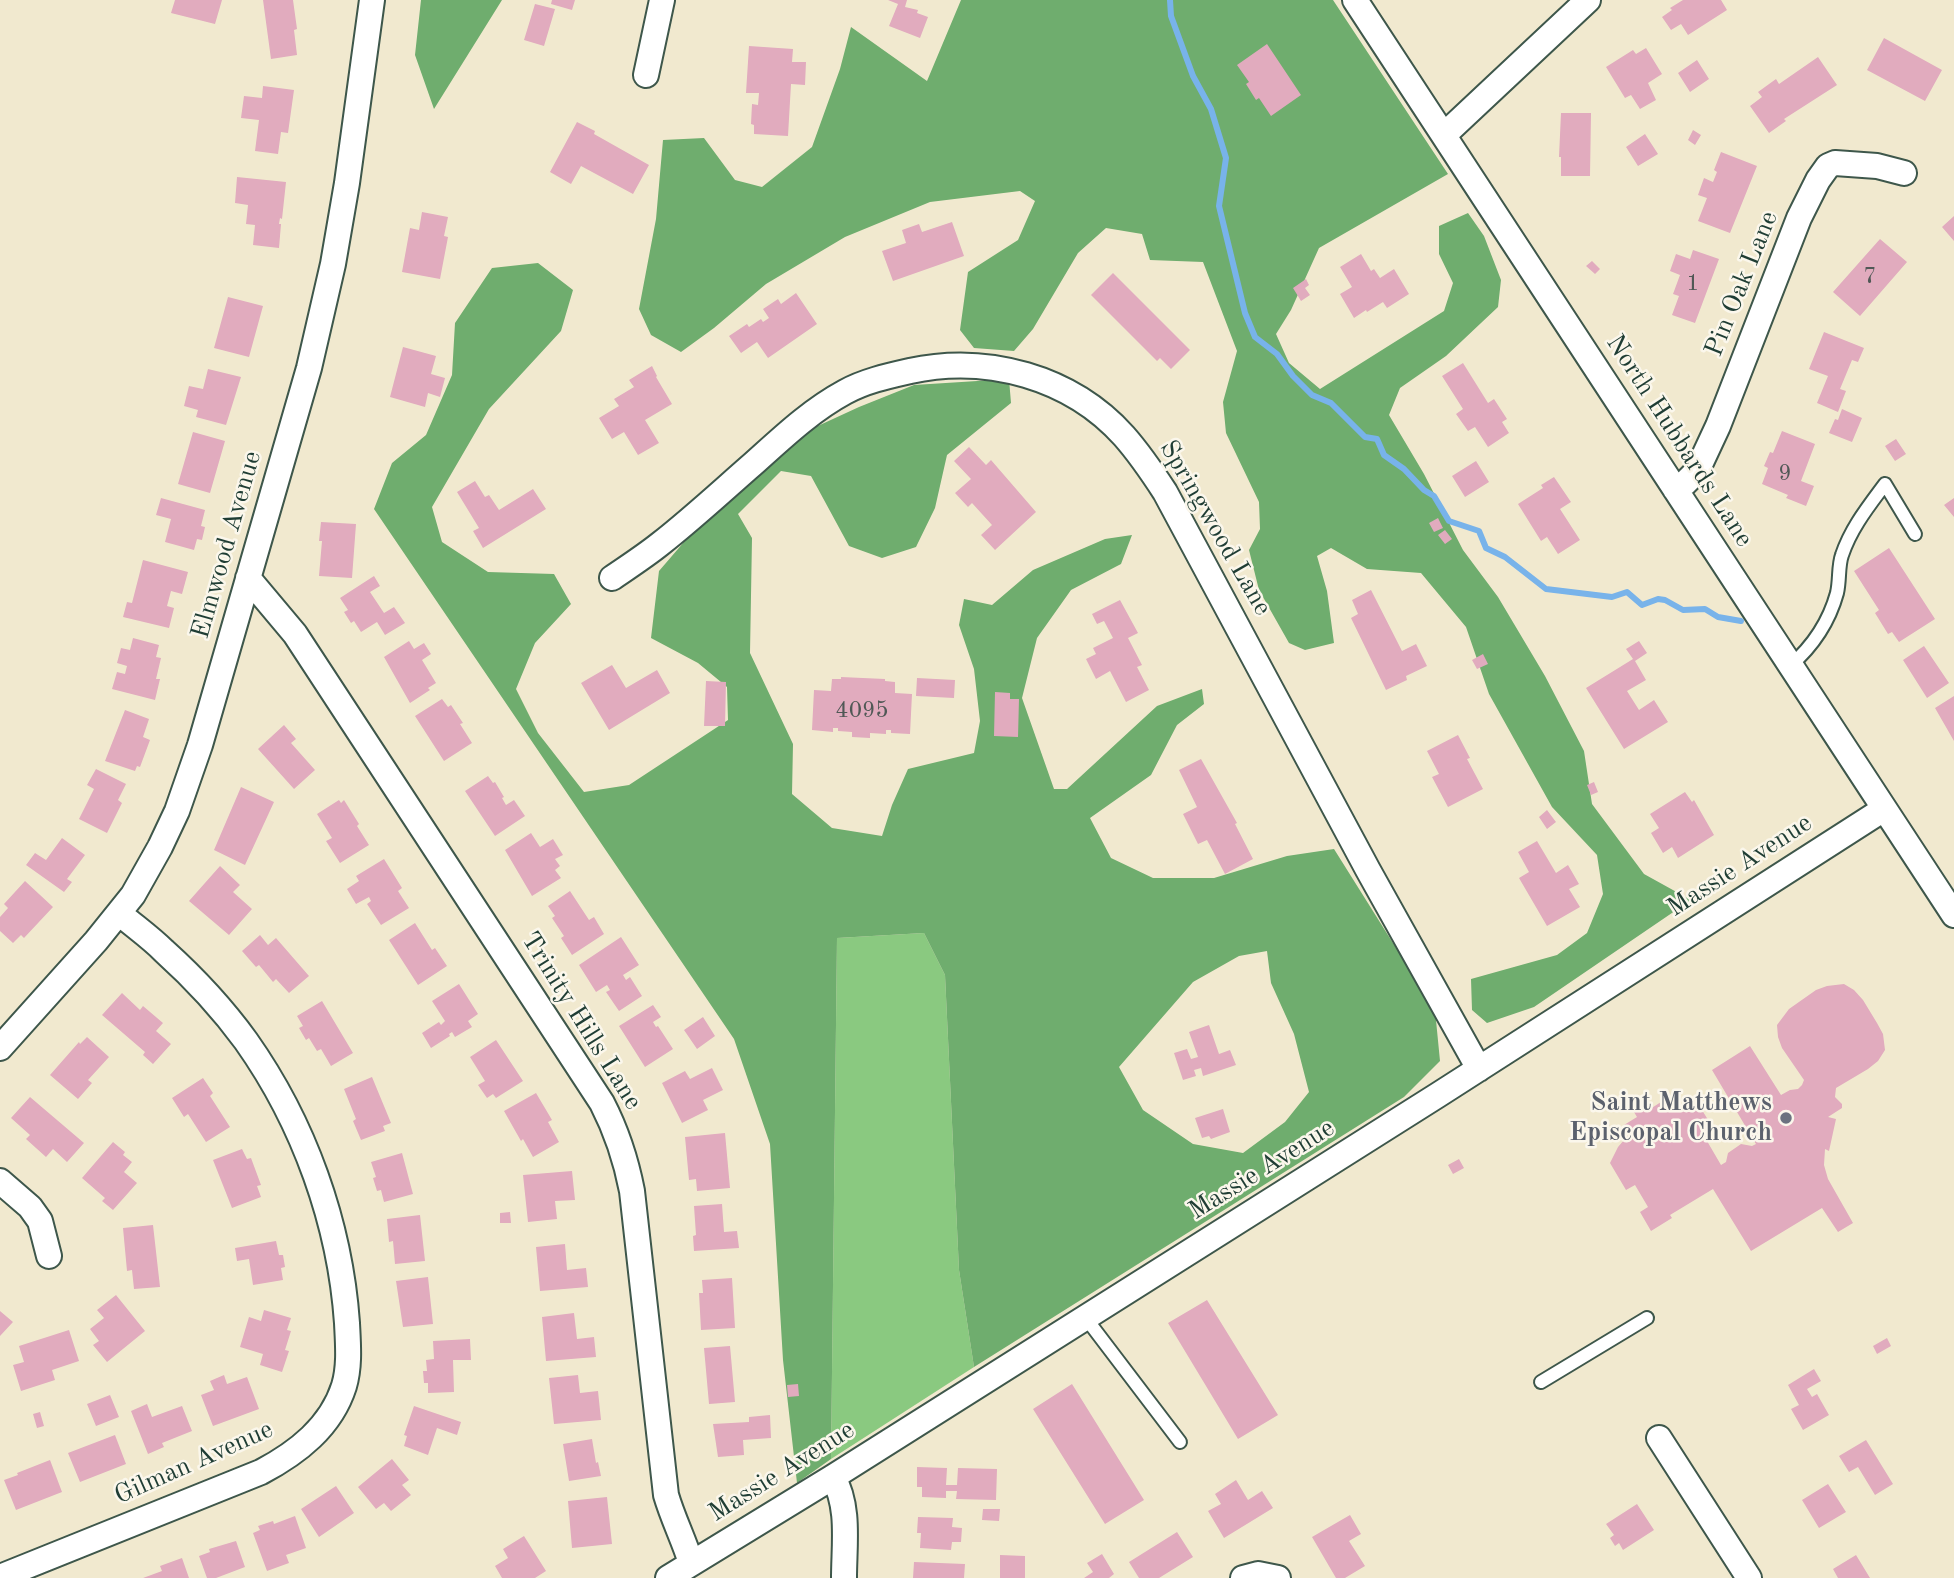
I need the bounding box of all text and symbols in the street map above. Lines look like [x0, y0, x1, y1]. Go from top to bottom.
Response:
street label: Pin Oak Lane [1699, 207, 1785, 361]
house number: 7 [1863, 263, 1877, 291]
house number: 1 [1686, 270, 1700, 298]
street label: North Hubbards Lane [1599, 329, 1759, 553]
street label: Springwood Lane [1152, 435, 1278, 621]
street label: Elmwood Avenue [185, 448, 269, 642]
house number: 9 [1778, 460, 1792, 488]
house number: 4095 [835, 697, 889, 725]
street label: Massie Avenue [1662, 808, 1818, 924]
street label: Trinity Hills Lane [514, 926, 648, 1116]
place label: Saint Matthews Episcopal Church [1569, 1087, 1772, 1148]
marker: Saint Matthews Episcopal Church [1778, 1110, 1794, 1126]
street label: Massie Avenue [1183, 1113, 1341, 1227]
street label: Gilman Avenue [110, 1414, 278, 1512]
street label: Massie Avenue [703, 1415, 861, 1529]

